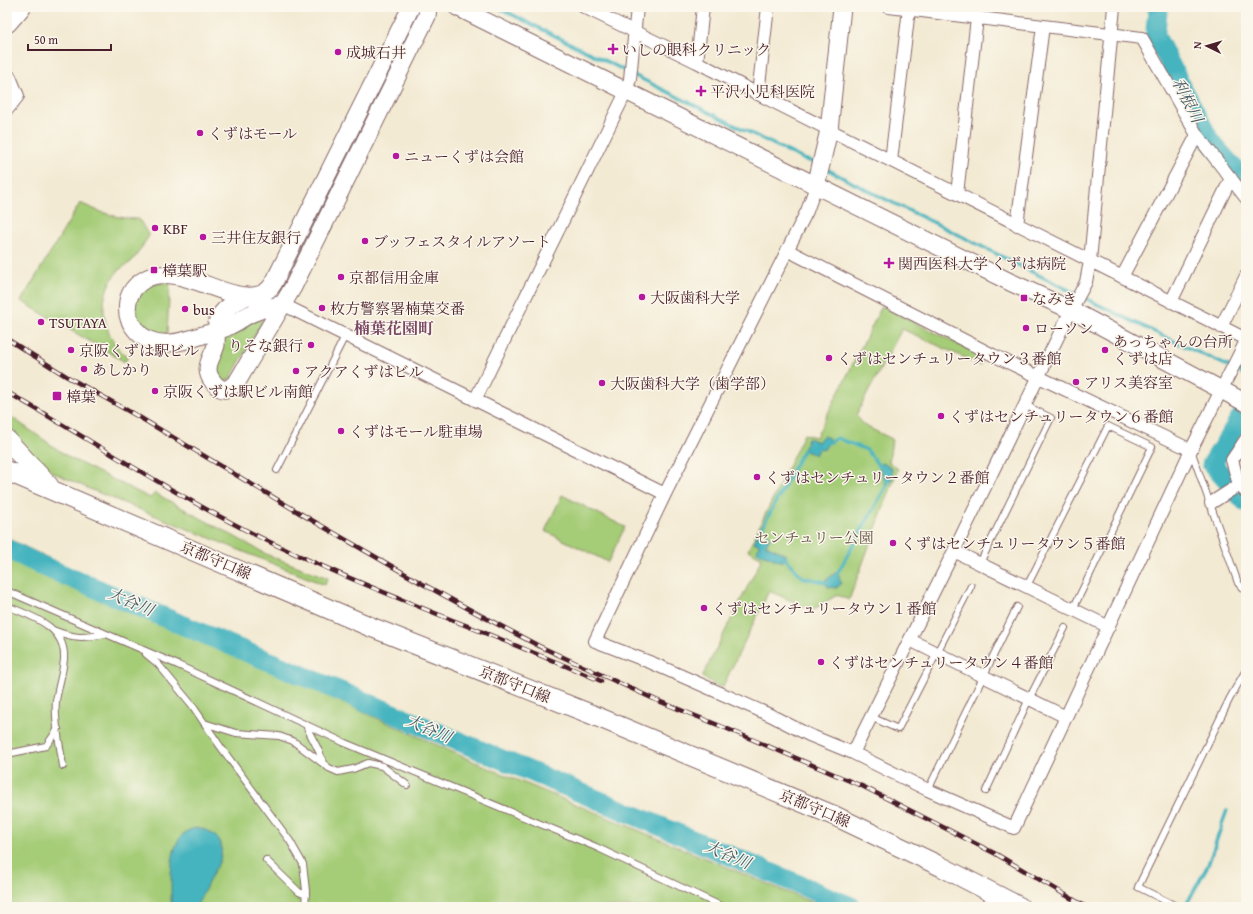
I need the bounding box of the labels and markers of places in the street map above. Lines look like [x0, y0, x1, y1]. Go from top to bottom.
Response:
place label: いしの眼科クリニック [622, 39, 771, 60]
place label: 成城石井 [346, 42, 406, 63]
marker: いしの眼科クリニック [607, 43, 619, 55]
marker: 成城石井 [333, 47, 343, 57]
place label: 平沢小児科医院 [710, 81, 815, 102]
marker: 平沢小児科医院 [695, 85, 707, 97]
place label: くずはモール [208, 123, 297, 144]
marker: くずはモール [195, 128, 205, 138]
place label: ニューくずは会館 [404, 146, 524, 167]
marker: ニューくずは会館 [391, 151, 401, 161]
place label: KBF [163, 218, 188, 239]
marker: KBF [150, 223, 160, 233]
place label: 三井住友銀行 [211, 227, 301, 248]
place label: ブッフェスタイルアソート [373, 231, 551, 252]
marker: 三井住友銀行 [198, 232, 208, 242]
marker: ブッフェスタイルアソート [360, 236, 370, 246]
place label: 関西医科大学 くずは病院 [898, 253, 1066, 274]
marker: 関西医科大学 くずは病院 [883, 257, 895, 269]
place label: 樟葉駅 [162, 260, 207, 281]
marker: 樟葉駅 [149, 265, 159, 275]
place label: 京都信用金庫 [349, 267, 439, 288]
marker: 京都信用金庫 [336, 272, 346, 282]
place label: 大阪歯科大学 [650, 287, 740, 308]
place label: なみき [1032, 288, 1077, 309]
marker: 大阪歯科大学 [637, 292, 647, 302]
marker: なみき [1019, 293, 1029, 303]
place label: 枚方警察署楠葉交番 [330, 298, 465, 319]
place label: bus [193, 299, 215, 320]
marker: 枚方警察署楠葉交番 [317, 303, 327, 313]
marker: bus [180, 304, 190, 314]
place label: TSUTAYA [49, 312, 107, 333]
marker: TSUTAYA [36, 317, 46, 327]
place label: ローソン [1034, 318, 1093, 339]
marker: ローソン [1021, 323, 1031, 333]
place label: あっちゃんの台所 くずは店 [1113, 331, 1233, 369]
place label: りそな銀行 [228, 335, 303, 356]
place label: 京阪くずは駅ビル [79, 340, 199, 361]
marker: りそな銀行 [306, 340, 316, 350]
marker: 京阪くずは駅ビル [66, 345, 76, 355]
marker: あっちゃんの台所 くずは店 [1100, 345, 1110, 355]
place label: くずはセンチュリータウン３番館 [837, 348, 1062, 369]
marker: くずはセンチュリータウン３番館 [824, 353, 834, 363]
place label: あしかり [92, 359, 152, 380]
place label: アクアくずはビル [304, 361, 424, 382]
marker: あしかり [79, 364, 89, 374]
marker: アクアくずはビル [291, 366, 301, 376]
place label: アリス美容室 [1084, 372, 1173, 393]
place label: 大阪歯科大学（歯学部） [610, 373, 775, 394]
marker: アリス美容室 [1071, 377, 1081, 387]
marker: 大阪歯科大学（歯学部） [597, 378, 607, 388]
place label: 京阪くずは駅ビル南館 [163, 381, 313, 402]
place label: 樟葉 [66, 386, 96, 407]
marker: 京阪くずは駅ビル南館 [150, 386, 160, 396]
marker: 樟葉 [51, 390, 63, 402]
place label: くずはセンチュリータウン６番館 [949, 406, 1174, 427]
marker: くずはセンチュリータウン６番館 [936, 411, 946, 421]
place label: くずはモール駐車場 [349, 421, 483, 442]
marker: くずはモール駐車場 [336, 426, 346, 436]
place label: くずはセンチュリータウン２番館 [765, 467, 990, 488]
marker: くずはセンチュリータウン２番館 [752, 472, 762, 482]
place label: くずはセンチュリータウン５番館 [901, 533, 1126, 554]
marker: くずはセンチュリータウン５番館 [888, 538, 898, 548]
place label: くずはセンチュリータウン１番館 [712, 598, 937, 619]
marker: くずはセンチュリータウン１番館 [699, 603, 709, 613]
place label: くずはセンチュリータウン４番館 [829, 652, 1054, 673]
marker: くずはセンチュリータウン４番館 [816, 657, 826, 667]

